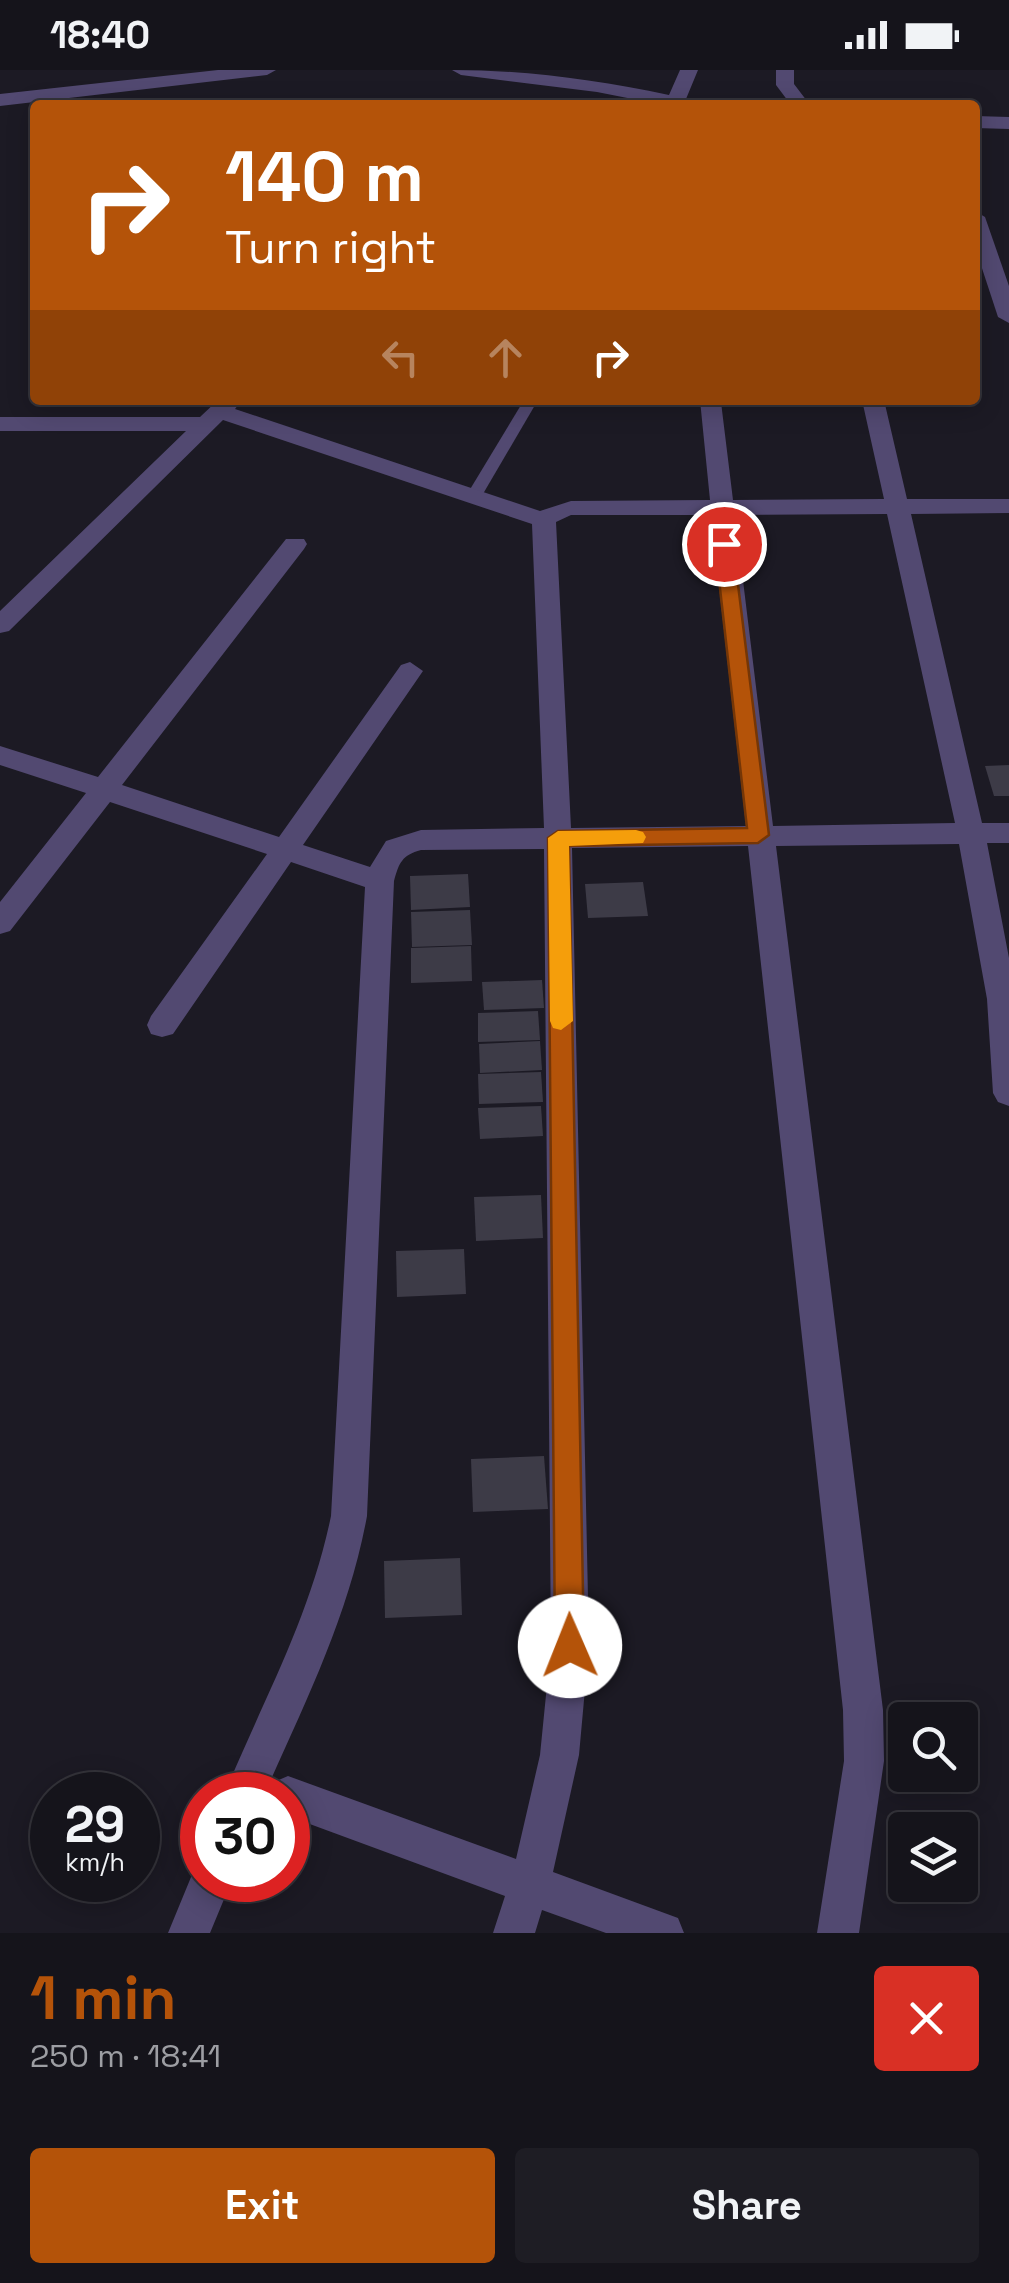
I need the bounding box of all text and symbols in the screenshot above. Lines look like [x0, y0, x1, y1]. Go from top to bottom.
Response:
text: 18:40 [50, 11, 150, 59]
text: 140 m [225, 132, 424, 221]
icon: right [60, 140, 190, 270]
text: Turn right [225, 219, 436, 276]
icon: left [373, 330, 428, 385]
icon: ahead [478, 330, 533, 385]
icon: right [583, 330, 638, 385]
pin [682, 502, 767, 587]
icon: arrive [697, 517, 752, 572]
position arrow [518, 1594, 622, 1698]
map controls [888, 1702, 978, 1902]
button: search [888, 1702, 978, 1792]
speed limit sign: 30 [180, 1772, 310, 1902]
text: 29 [65, 1793, 125, 1857]
button: layers [888, 1812, 978, 1902]
text: km/h [65, 1846, 125, 1878]
text: 1 min [30, 1960, 177, 2037]
button: close [874, 1966, 979, 2071]
text: 250 m · 18:41 [30, 2036, 221, 2076]
button: Exit [30, 2148, 495, 2263]
button: Share [515, 2148, 979, 2263]

